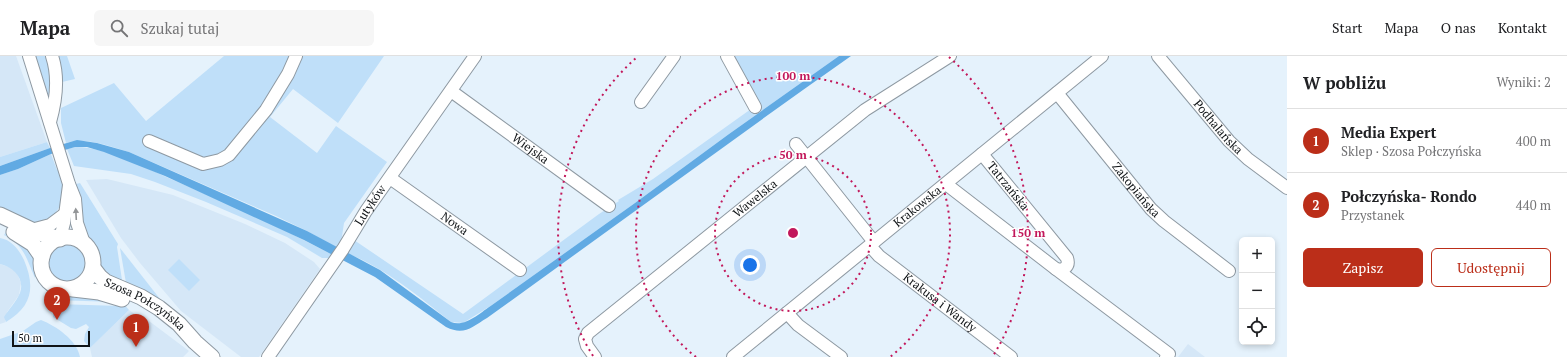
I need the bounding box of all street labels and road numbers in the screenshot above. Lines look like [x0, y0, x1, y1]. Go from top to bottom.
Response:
street label: Podhalańska [1191, 96, 1246, 157]
street label: Wiejska [509, 130, 552, 167]
street label: Tatrzańska [984, 158, 1033, 213]
street label: Zakopiańska [1109, 159, 1163, 220]
street label: Wawelska [730, 176, 780, 220]
street label: Lutyków [351, 182, 389, 228]
street label: Krakowska [890, 182, 944, 230]
street label: Nowa [438, 208, 471, 238]
street label: Krakusa i Wandy [900, 269, 981, 336]
street label: Szosa Połczyńska [102, 274, 189, 333]

